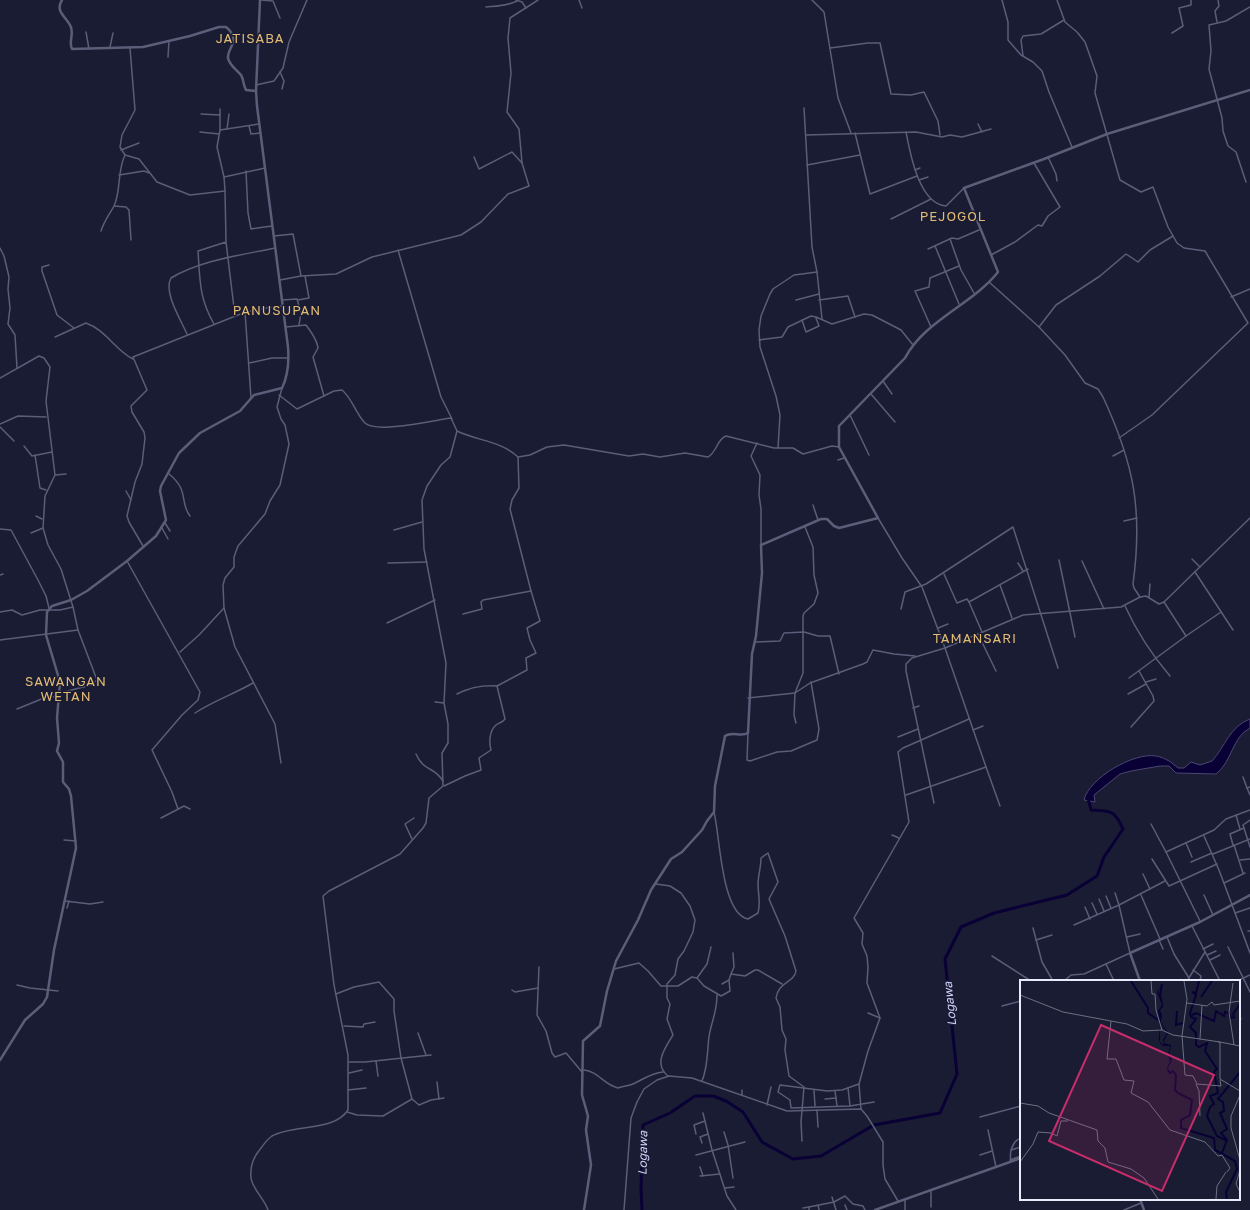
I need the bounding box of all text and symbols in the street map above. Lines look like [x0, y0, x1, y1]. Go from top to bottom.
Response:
district label: JATISABA [216, 30, 284, 46]
district label: PEJOGOL [920, 208, 986, 224]
district label: PANUSUPAN [233, 302, 321, 318]
district label: TAMANSARI [933, 630, 1017, 646]
district label: SAWANGAN WETAN [25, 673, 107, 704]
water label: Logawa [940, 980, 959, 1027]
inset map [1020, 980, 1240, 1200]
water label: Logawa [635, 1130, 650, 1175]

